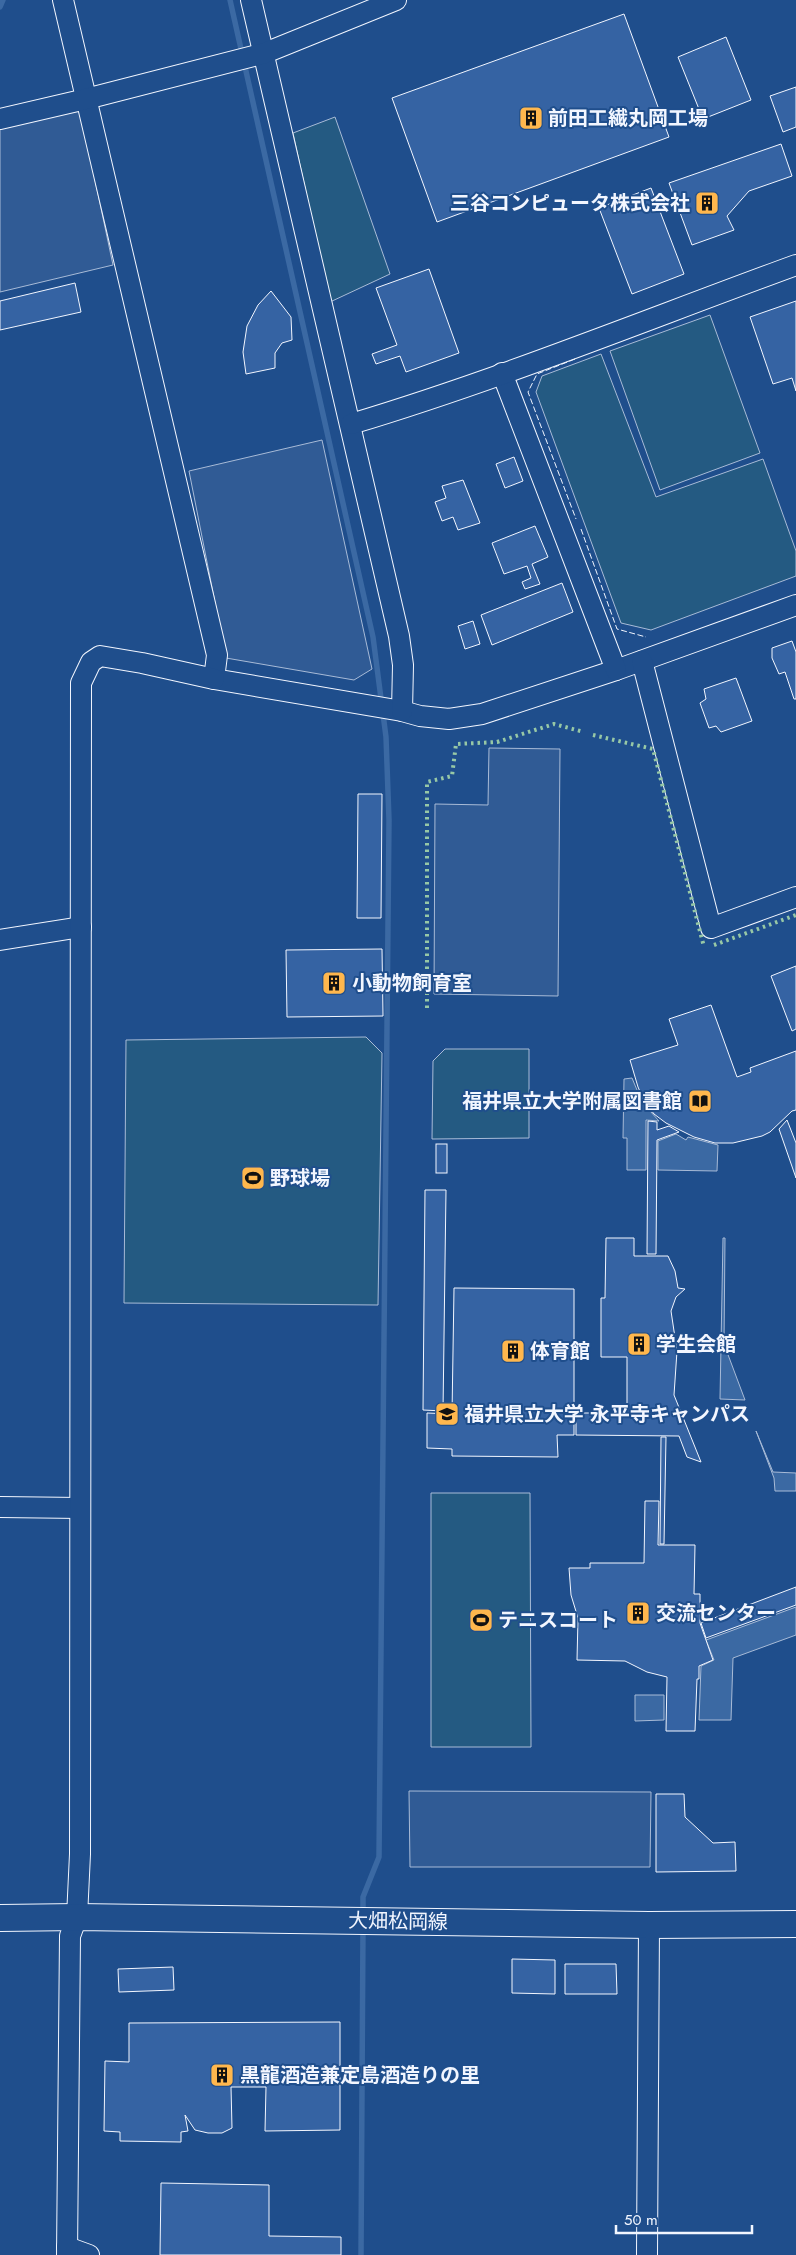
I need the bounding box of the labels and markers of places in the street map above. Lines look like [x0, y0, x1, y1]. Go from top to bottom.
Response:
place label: 前田工繊丸岡工場 [548, 104, 708, 133]
building icon: 前田工繊丸岡工場 [518, 105, 544, 131]
place label: 三谷コンピュータ株式会社 [450, 189, 690, 218]
building icon: 三谷コンピュータ株式会社 [694, 190, 720, 216]
place label: 小動物飼育室 [352, 969, 472, 998]
building icon: 小動物飼育室 [321, 970, 347, 996]
place label: 福井県立大学附属図書館 [462, 1087, 682, 1116]
library icon: 福井県立大学附属図書館 [687, 1088, 713, 1114]
place label: 野球場 [270, 1164, 330, 1193]
sports icon: 野球場 [240, 1165, 266, 1191]
place label: 学生会館 [656, 1330, 736, 1359]
building icon: 学生会館 [626, 1331, 652, 1357]
place label: 体育館 [530, 1337, 590, 1366]
building icon: 体育館 [500, 1338, 526, 1364]
place label: 福井県立大学 永平寺キャンパス [464, 1400, 750, 1429]
school or university icon: 福井県立大学 永平寺キャンパス [434, 1401, 460, 1427]
place label: 交流センター [656, 1599, 776, 1628]
building icon: 交流センター [625, 1600, 651, 1626]
place label: テニスコート [498, 1606, 618, 1635]
sports icon: テニスコート [468, 1607, 494, 1633]
place label: 黒龍酒造兼定島酒造りの里 [240, 2061, 480, 2090]
building icon: 黒龍酒造兼定島酒造りの里 [209, 2062, 235, 2088]

